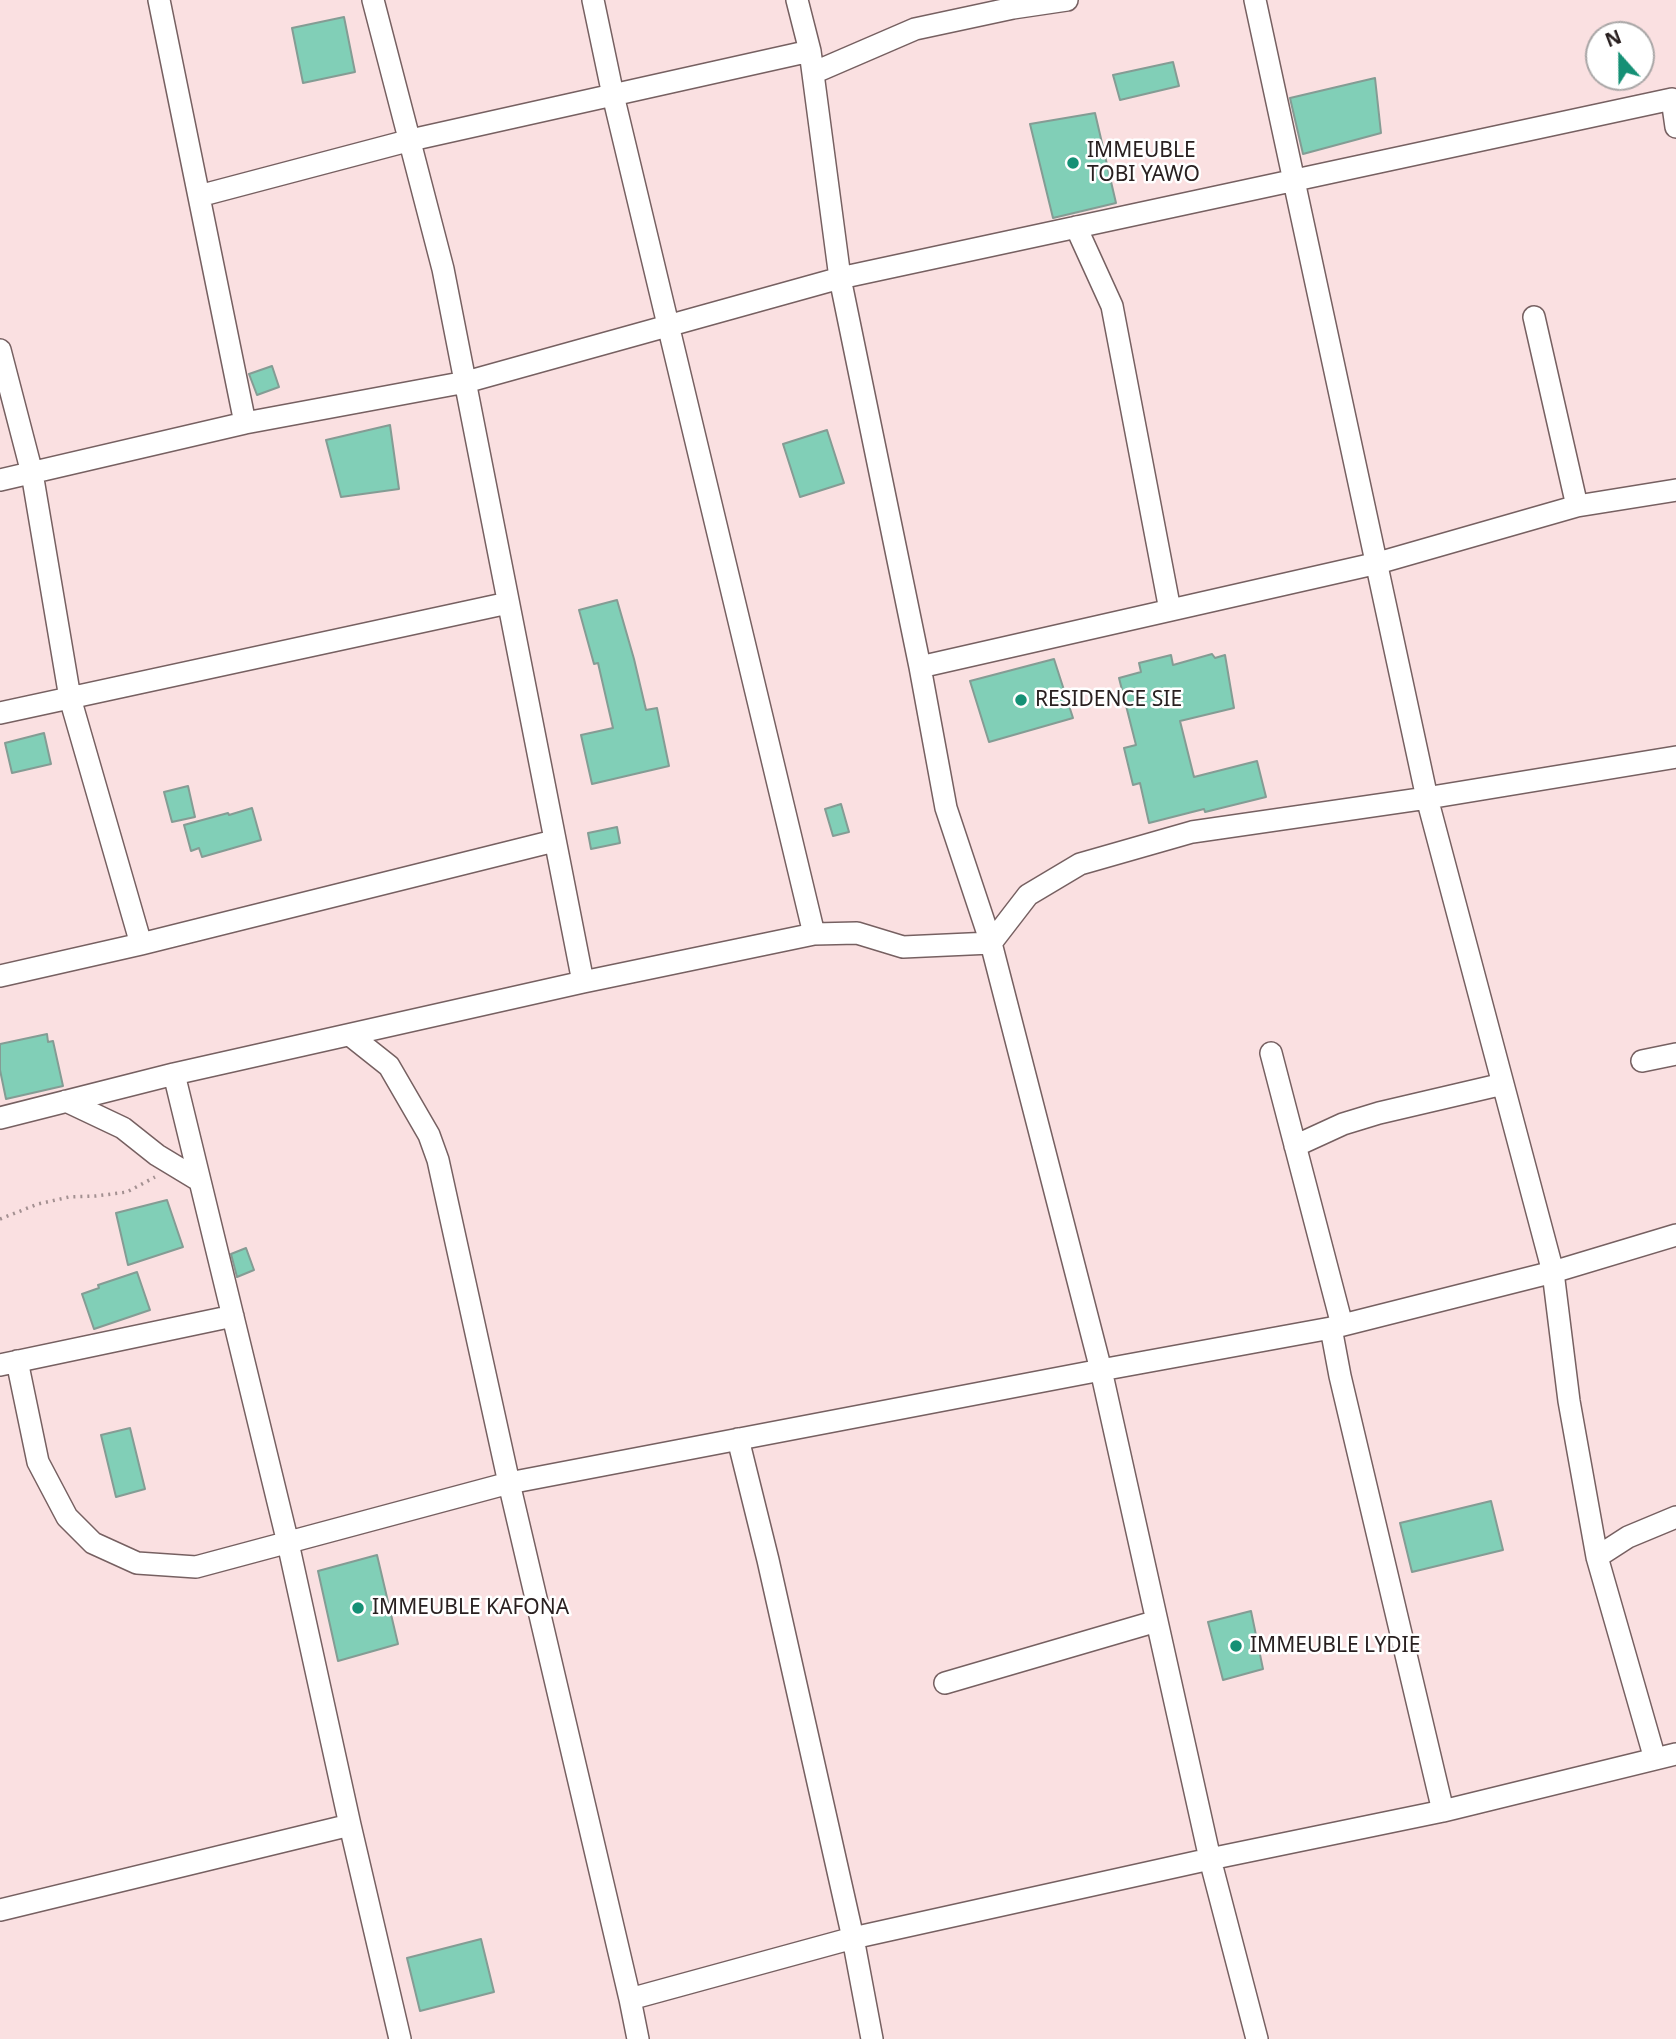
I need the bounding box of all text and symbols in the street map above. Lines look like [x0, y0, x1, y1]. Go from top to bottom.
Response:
north arrow [1585, 21, 1655, 91]
text: N [1601, 23, 1625, 53]
place label: IMMEUBLE TOBI YAWO [1087, 138, 1200, 188]
marker: IMMEUBLE TOBI YAWO [1065, 155, 1081, 171]
place label: RESIDENCE SIE [1035, 687, 1182, 713]
marker: RESIDENCE SIE [1013, 692, 1029, 708]
place label: IMMEUBLE KAFONA [372, 1595, 569, 1621]
marker: IMMEUBLE KAFONA [350, 1600, 366, 1616]
place label: IMMEUBLE LYDIE [1250, 1633, 1420, 1659]
marker: IMMEUBLE LYDIE [1228, 1638, 1244, 1654]

